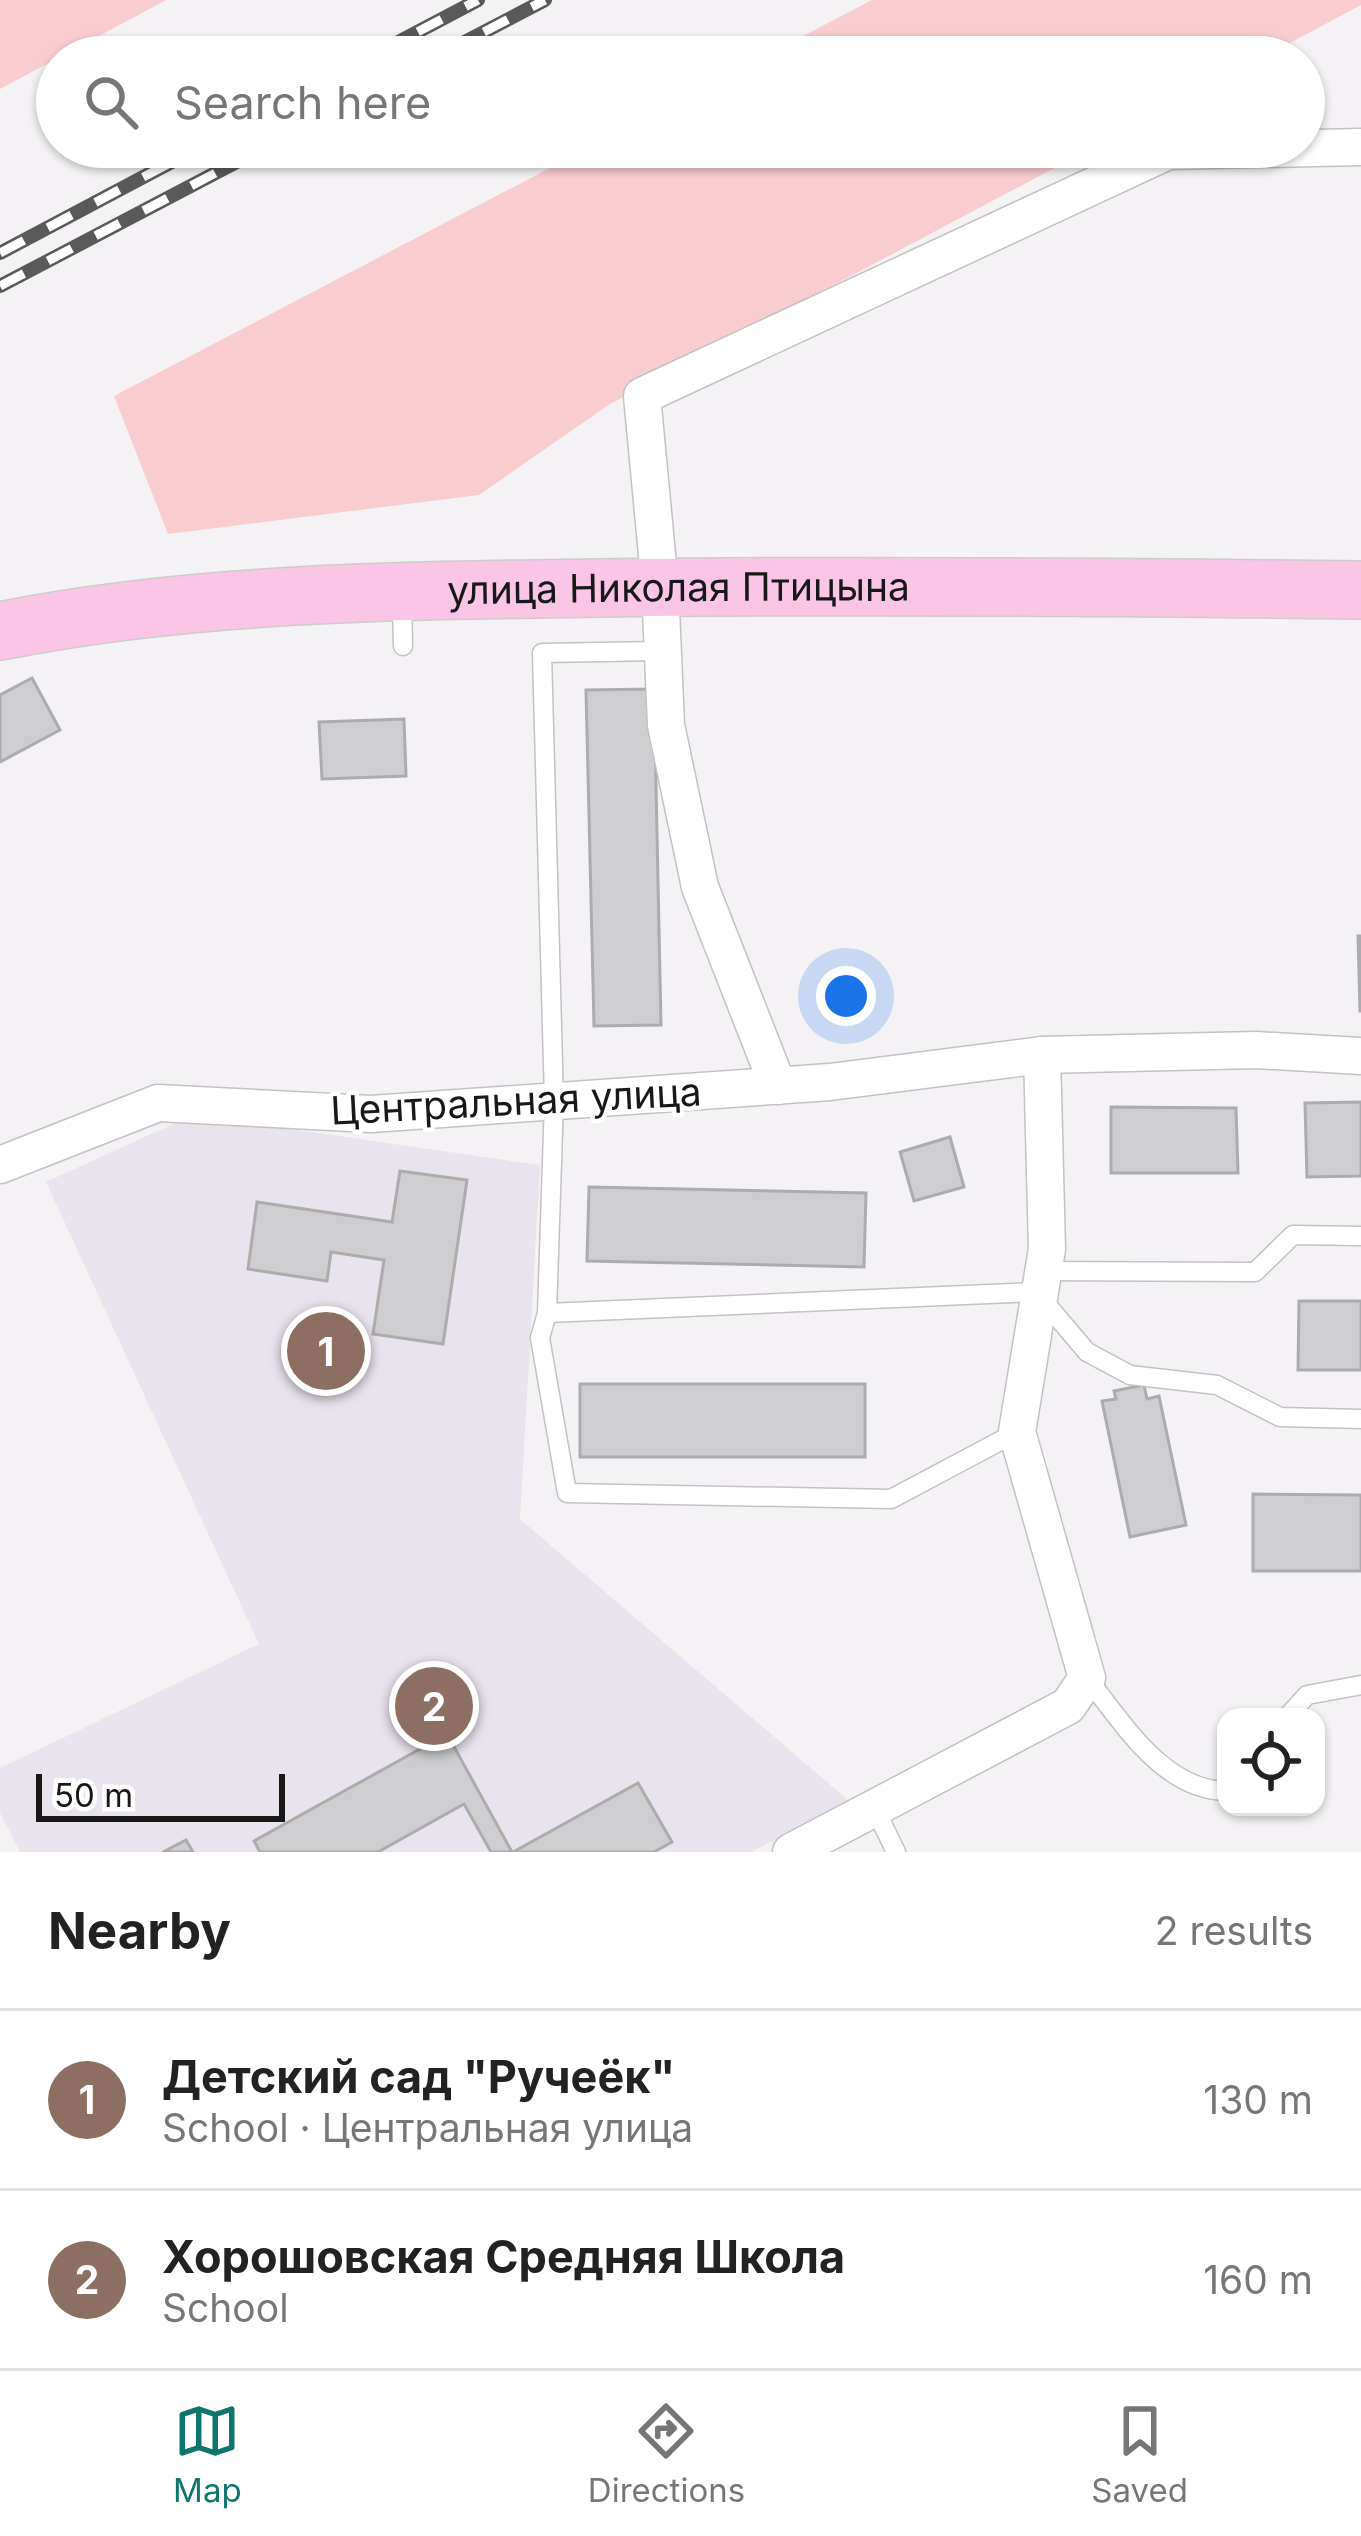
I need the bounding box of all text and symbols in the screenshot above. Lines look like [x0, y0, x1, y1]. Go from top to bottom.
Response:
search box [36, 36, 1325, 168]
icon: search [78, 69, 144, 135]
text: Search here [174, 75, 431, 130]
street label: улица Николая Птицына [447, 563, 910, 614]
your location [816, 966, 876, 1026]
street label: Центральная улица [329, 1067, 703, 1134]
pin: 1 [287, 1306, 365, 1396]
pin: 2 [395, 1661, 473, 1751]
map controls [1217, 1708, 1325, 1816]
button: locate [1217, 1708, 1325, 1816]
scale bar [36, 1768, 285, 1821]
text: 50 m [54, 1775, 133, 1815]
text: Nearby [48, 1900, 231, 1961]
text: 2 results [1155, 1907, 1313, 1954]
text: Детский сад "Ручеёк" [162, 2049, 675, 2104]
text: 1 [79, 2076, 95, 2123]
text: 130 m [1203, 2076, 1313, 2123]
text: School · Центральная улица [162, 2104, 693, 2151]
text: Хорошовская Средняя Школа [162, 2229, 845, 2284]
text: 2 [75, 2256, 99, 2303]
text: 160 m [1203, 2256, 1313, 2303]
text: School [162, 2284, 289, 2331]
tab: Map [173, 2398, 242, 2510]
tab: Directions [588, 2398, 745, 2510]
tab: Saved [1091, 2398, 1188, 2510]

